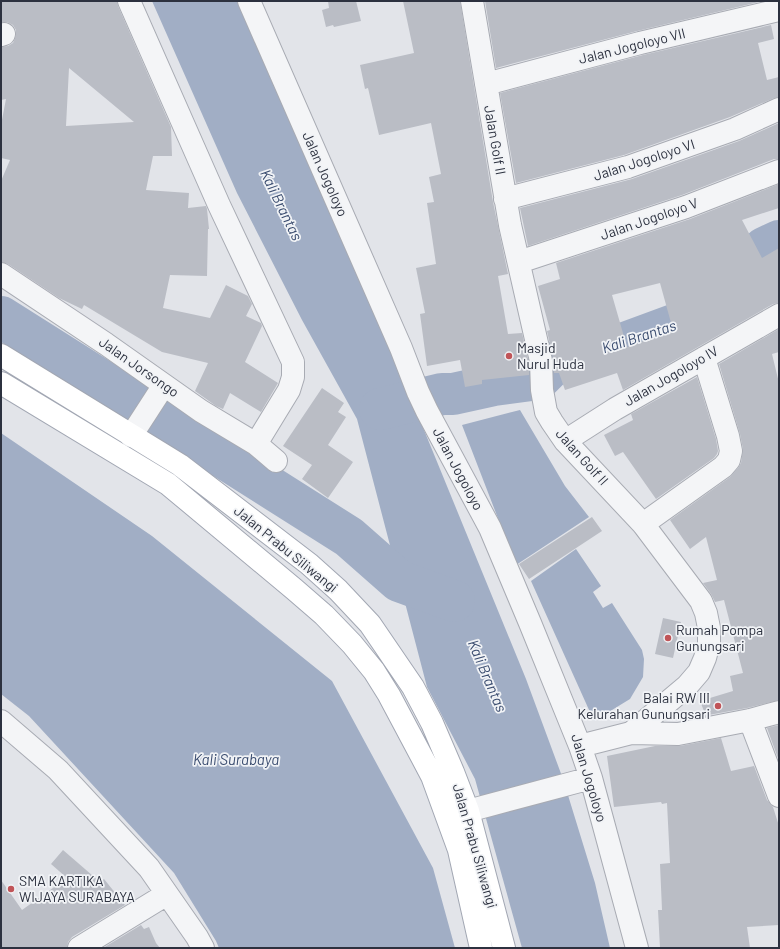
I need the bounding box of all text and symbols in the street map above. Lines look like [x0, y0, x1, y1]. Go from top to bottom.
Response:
street label: Jalan Jogoloyo VII [577, 24, 687, 67]
street label: Jalan Golf II [481, 104, 510, 176]
street label: Jalan Jogoloyo [299, 129, 352, 219]
street label: Jalan Jogoloyo VI [591, 135, 697, 184]
water label: Kali Brantas [257, 166, 307, 243]
street label: Jalan Jogoloyo V [598, 194, 700, 243]
water label: Kali Brantas [599, 316, 678, 356]
street label: Jalan Jorsongo [96, 333, 183, 400]
place label: Masjid Nurul Huda [517, 339, 584, 372]
street label: Jalan Jogoloyo IV [621, 342, 721, 409]
marker: Masjid Nurul Huda [504, 351, 514, 361]
street label: Jalan Jogoloyo [430, 425, 487, 513]
street label: Jalan Golf II [552, 425, 612, 489]
street label: Jalan Prabu Siliwangi [231, 502, 342, 596]
place label: Rumah Pompa Gunungsari [676, 621, 763, 654]
marker: Rumah Pompa Gunungsari [663, 633, 673, 643]
water label: Kali Brantas [465, 637, 511, 714]
place label: Balai RW III Kelurahan Gunungsari [578, 689, 710, 722]
marker: Balai RW III Kelurahan Gunungsari [713, 701, 723, 711]
street label: Jalan Jogoloyo [568, 732, 611, 824]
water label: Kali Surabaya [193, 750, 279, 768]
street label: Jalan Prabu Siliwangi [450, 782, 501, 910]
place label: SMA KARTIKA WIJAYA SURABAYA [19, 872, 135, 905]
marker: SMA KARTIKA WIJAYA SURABAYA [6, 884, 16, 894]

